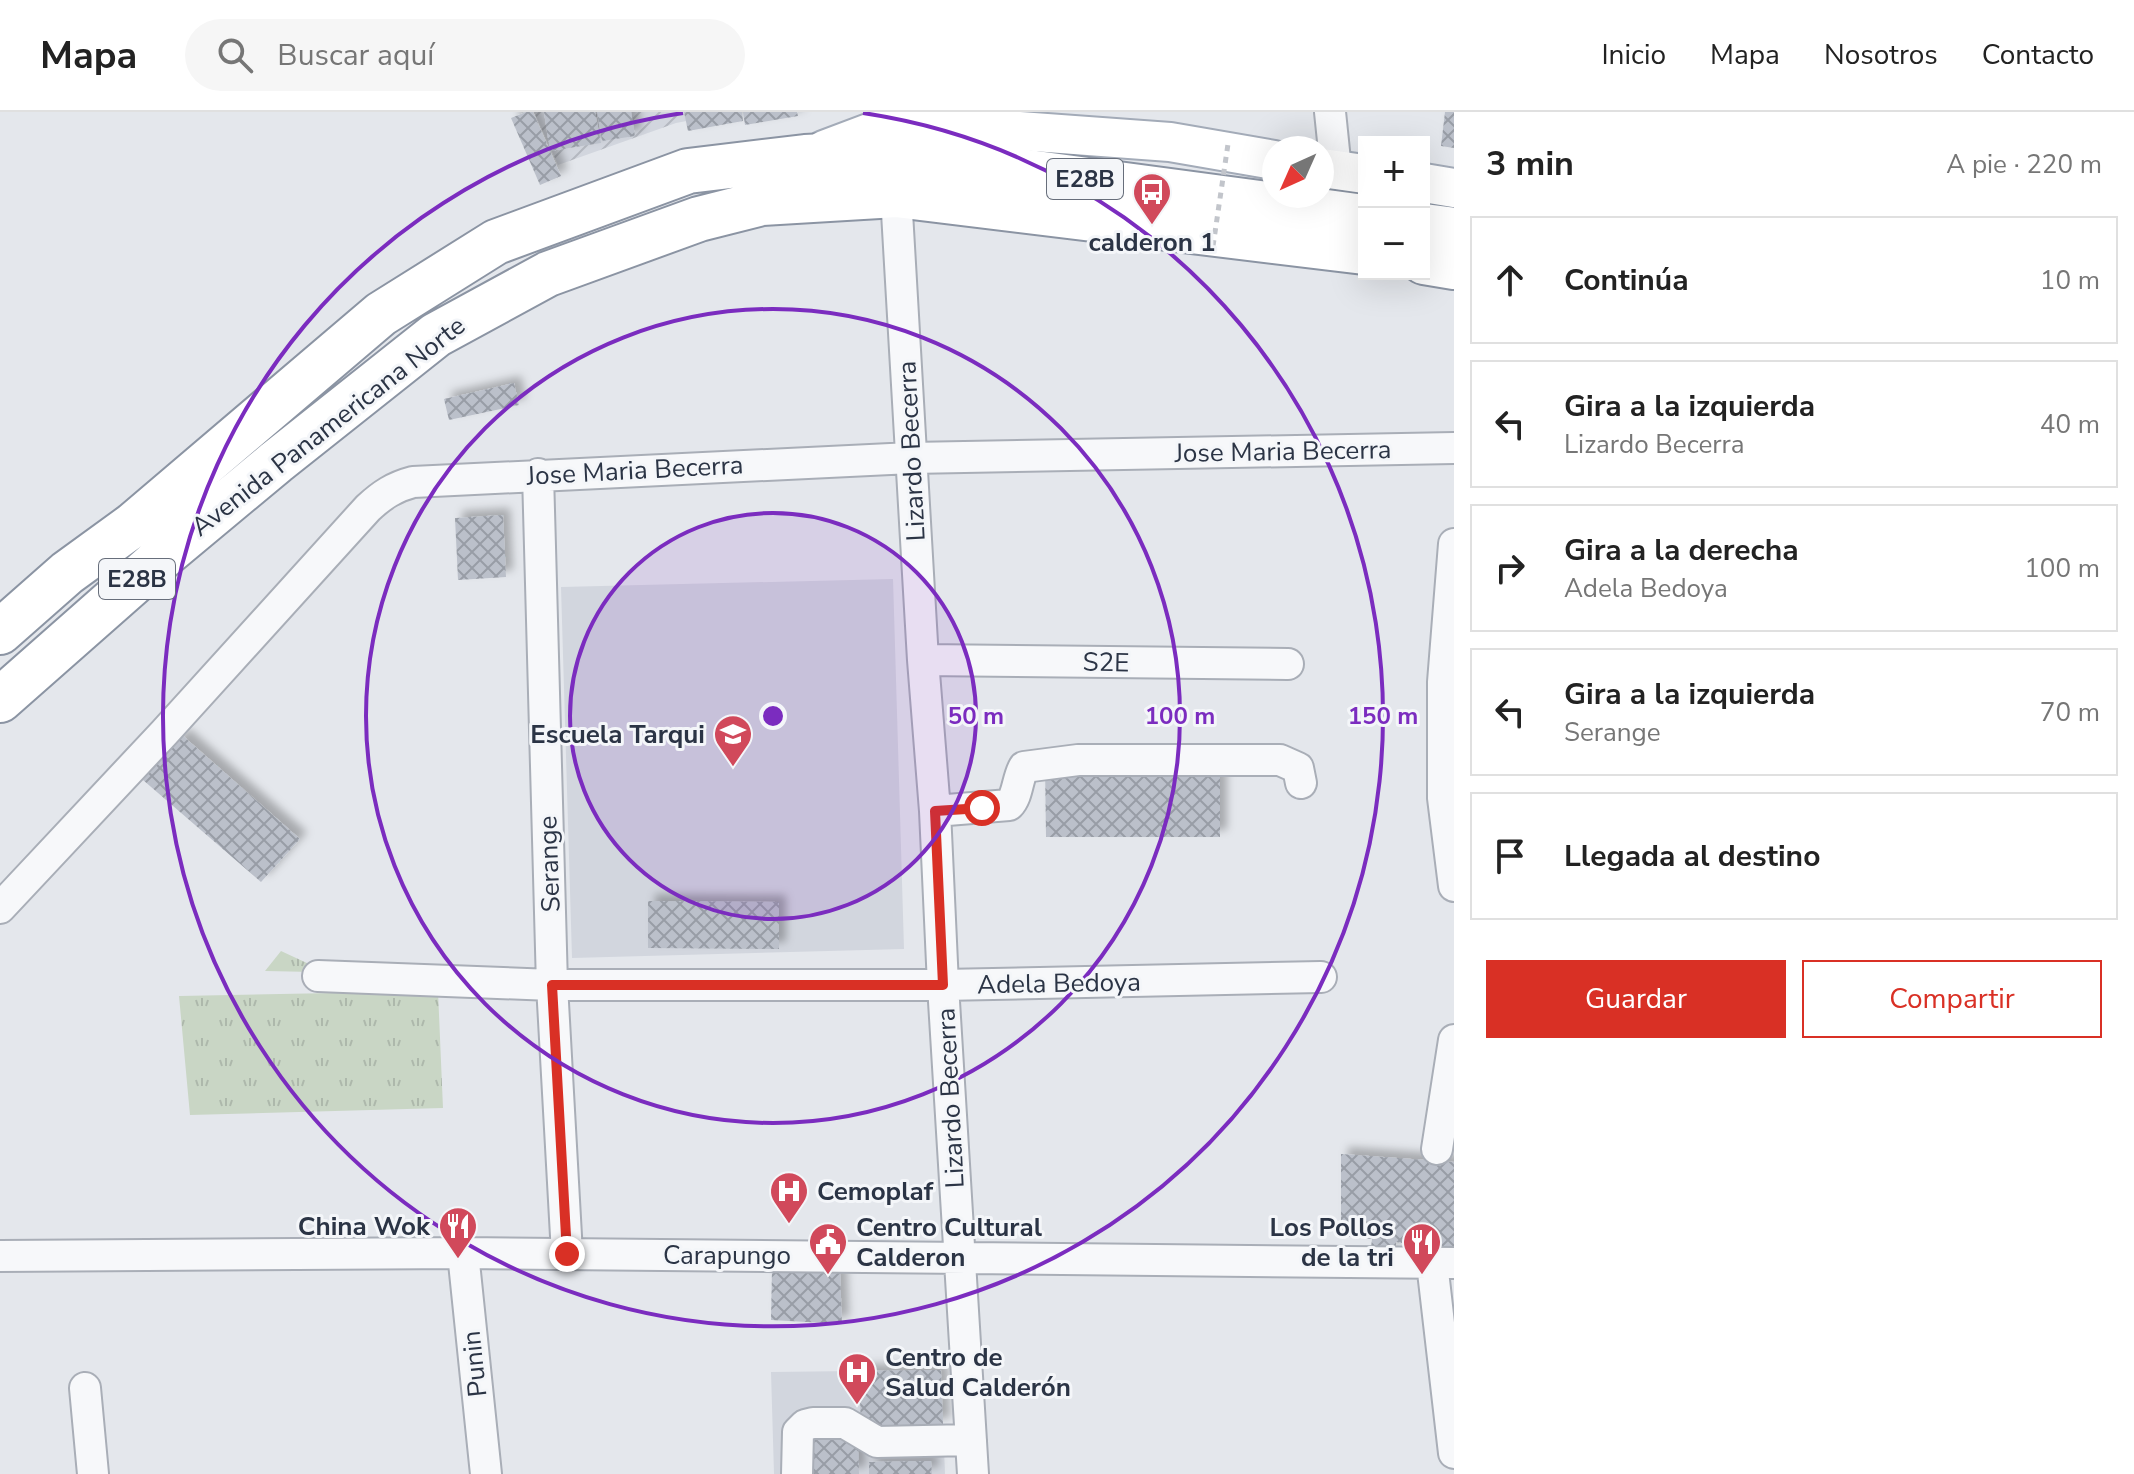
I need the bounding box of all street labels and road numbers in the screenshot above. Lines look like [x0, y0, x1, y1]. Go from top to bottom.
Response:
road number: E28B [1047, 159, 1123, 199]
street label: Avenida Panamericana Norte [184, 308, 473, 544]
street label: Lizardo Becerra [889, 360, 934, 542]
street label: Jose Maria Becerra [1173, 432, 1392, 471]
street label: Jose Maria Becerra [525, 447, 744, 494]
road number: E28B [99, 559, 175, 599]
street label: S2E [1082, 645, 1130, 680]
street label: Serange [530, 815, 569, 913]
street label: Adela Bedoya [977, 965, 1141, 1002]
street label: Lizardo Becerra [928, 1007, 973, 1189]
street label: Carapungo [663, 1238, 791, 1273]
street label: Punin [454, 1329, 495, 1399]

